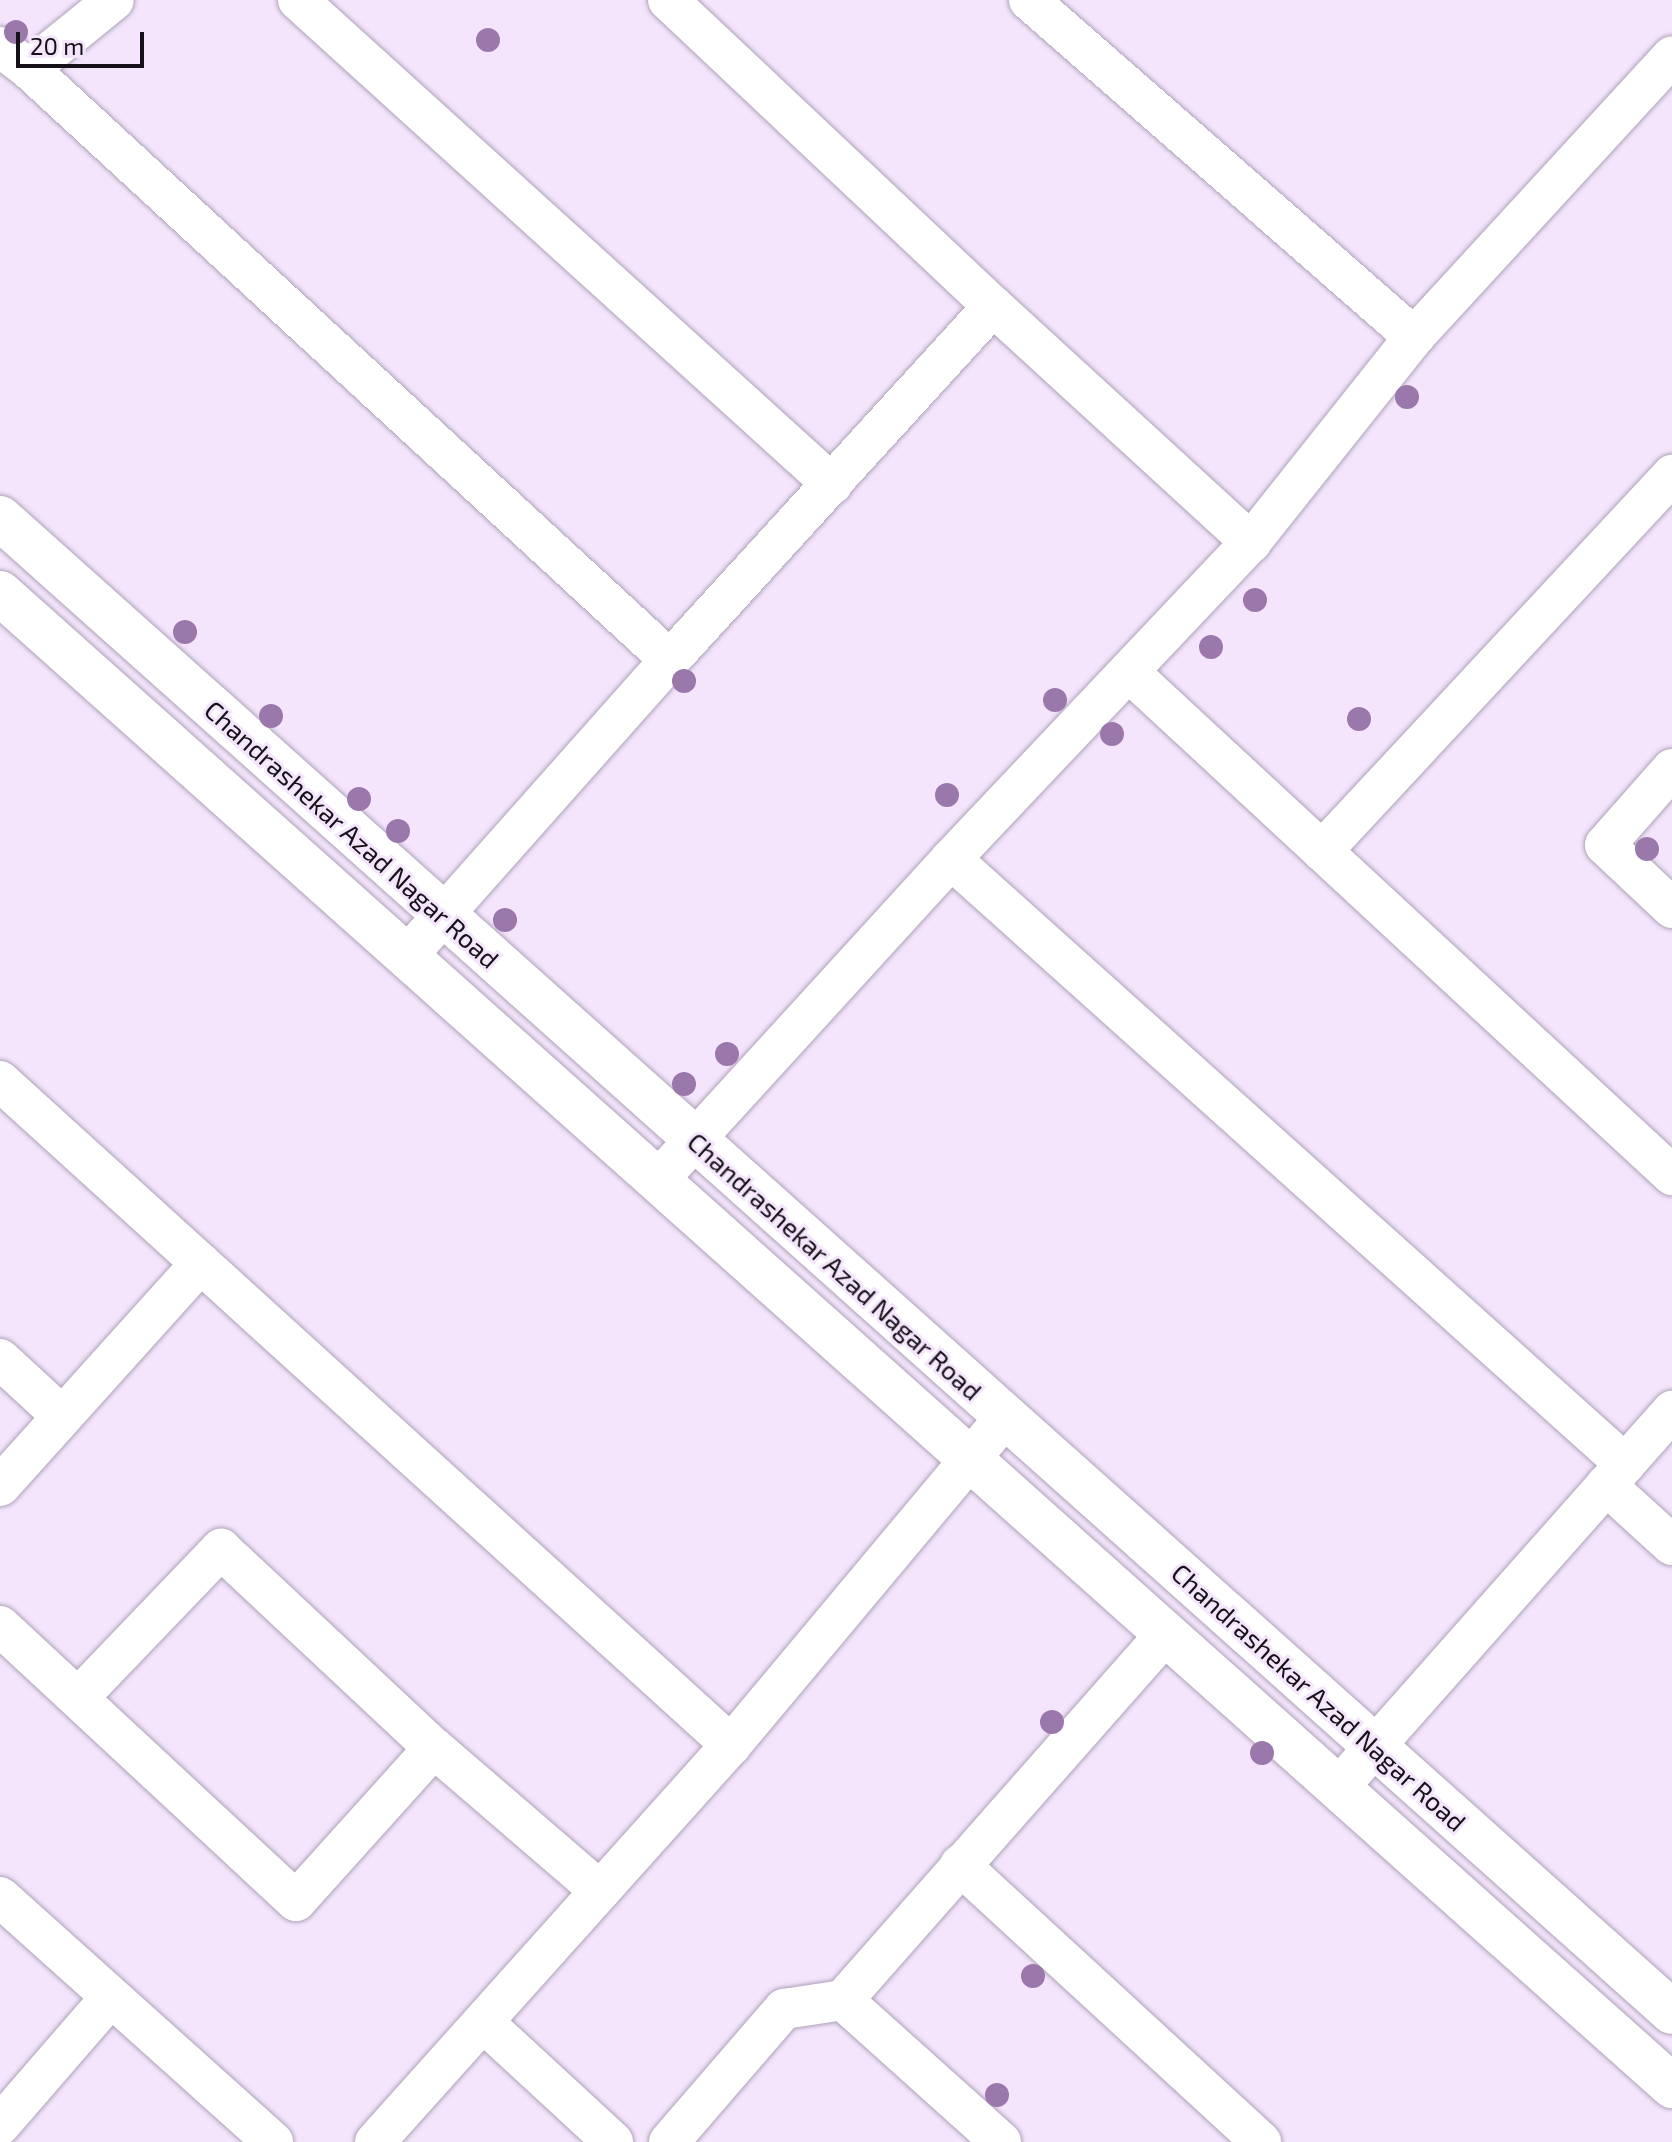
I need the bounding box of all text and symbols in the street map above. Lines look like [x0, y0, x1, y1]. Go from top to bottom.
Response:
scale bar [20, 16, 148, 66]
text: 20 m [30, 31, 84, 60]
street label: Chandrashekar Azad Nagar Road [198, 693, 506, 975]
street label: Chandrashekar Azad Nagar Road [681, 1125, 989, 1407]
street label: Chandrashekar Azad Nagar Road [1165, 1556, 1473, 1838]

